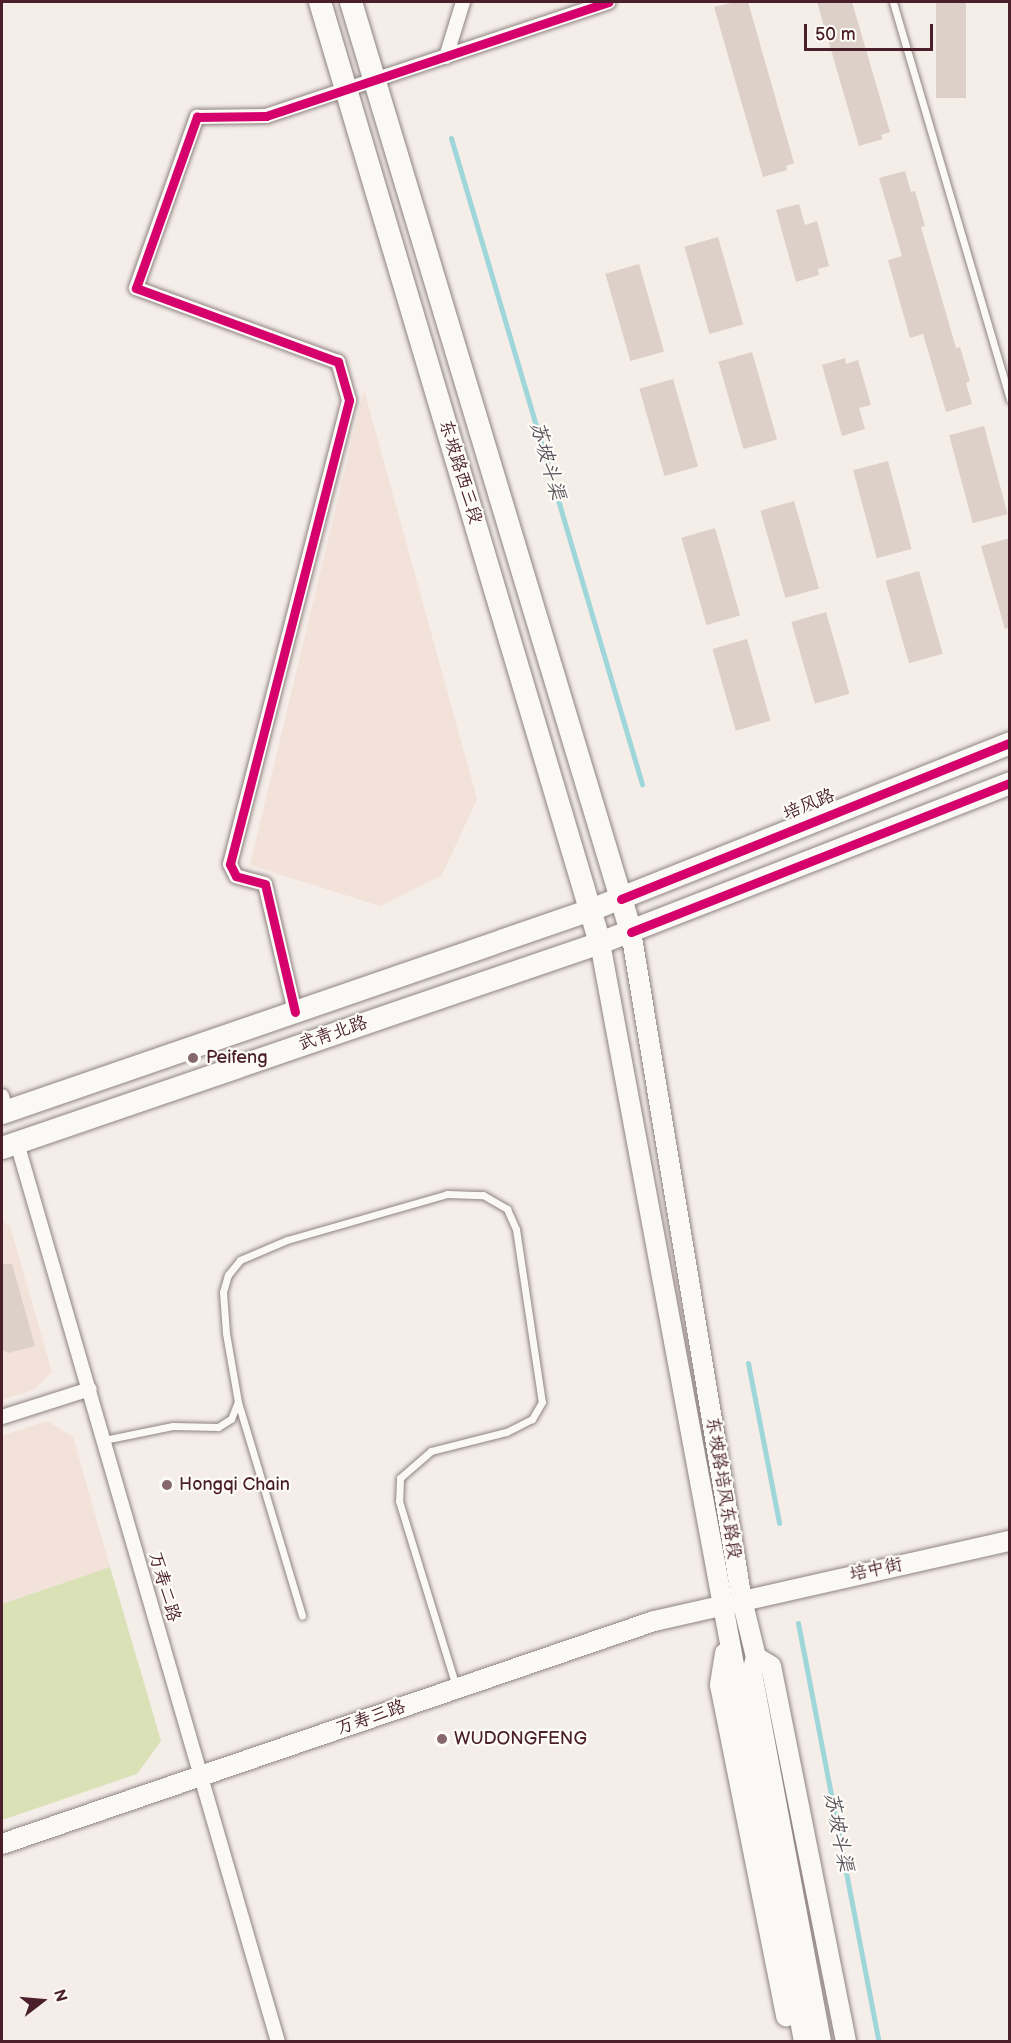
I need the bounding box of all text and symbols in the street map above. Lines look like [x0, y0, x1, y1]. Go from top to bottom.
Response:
scale bar [807, 12, 936, 50]
text: 50 m [815, 24, 856, 45]
street label: 东坡路西三段 [434, 417, 486, 527]
water label: 苏坡斗渠 [524, 419, 570, 503]
street label: 培风路 [780, 785, 838, 825]
street label: 武青北路 [295, 1012, 371, 1056]
place label: Peifeng [206, 1047, 268, 1069]
marker: Peifeng [184, 1049, 202, 1067]
street label: 东坡路培风东路段 [701, 1415, 745, 1561]
place label: Hongqi Chain [179, 1474, 290, 1496]
marker: Hongqi Chain [160, 1478, 174, 1492]
street label: 万寿二路 [144, 1549, 184, 1625]
street label: 培中街 [847, 1554, 905, 1586]
street label: 万寿三路 [333, 1696, 409, 1740]
place label: WUDONGFENG [454, 1728, 587, 1750]
marker: WUDONGFENG [435, 1732, 449, 1746]
water label: 苏坡斗渠 [819, 1790, 857, 1874]
north arrow [12, 1971, 72, 2031]
text: N [49, 1987, 71, 2004]

